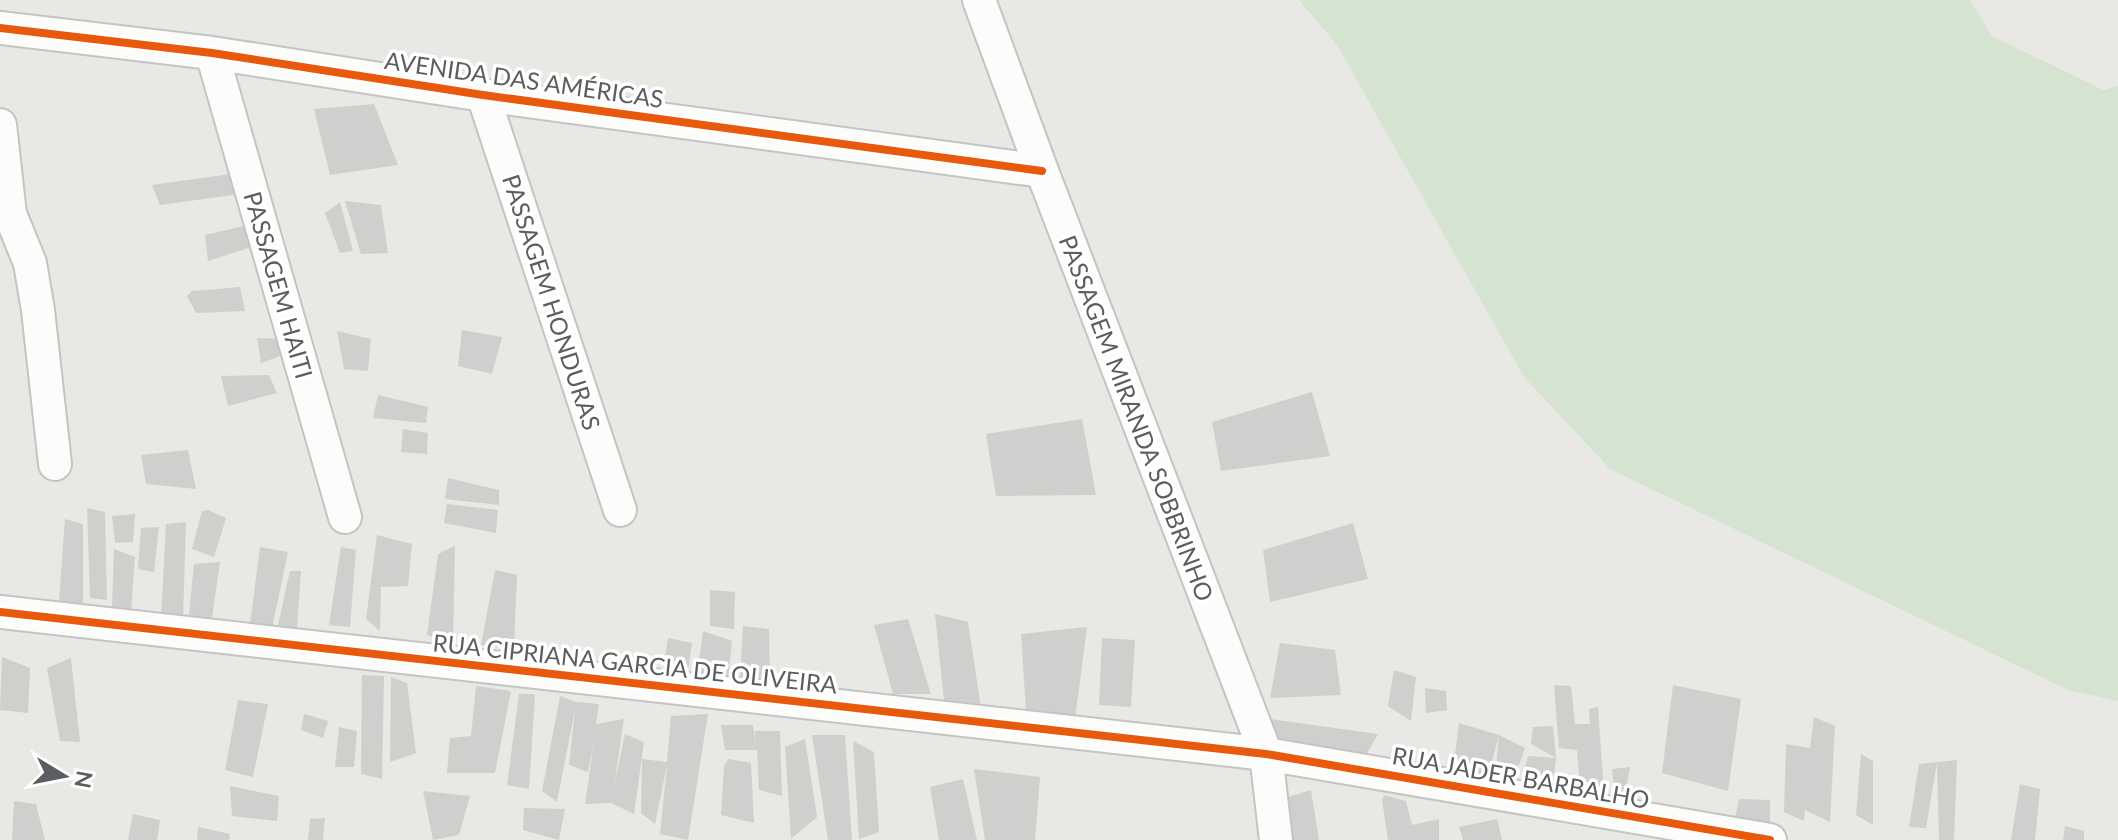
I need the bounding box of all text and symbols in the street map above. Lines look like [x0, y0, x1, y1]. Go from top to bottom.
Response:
street label: AVENIDA DAS AMÉRICAS [383, 45, 665, 113]
street label: PASSAGEM HONDURAS [497, 171, 607, 433]
street label: PASSAGEM HAITI [238, 188, 320, 382]
street label: PASSAGEM MIRANDA SOBBRINHO [1054, 231, 1220, 605]
street label: RUA CIPRIANA GARCIA DE OLIVEIRA [431, 627, 839, 699]
north arrow [24, 736, 104, 816]
street label: RUA JADER BARBALHO [1390, 740, 1652, 814]
text: N [69, 769, 99, 790]

